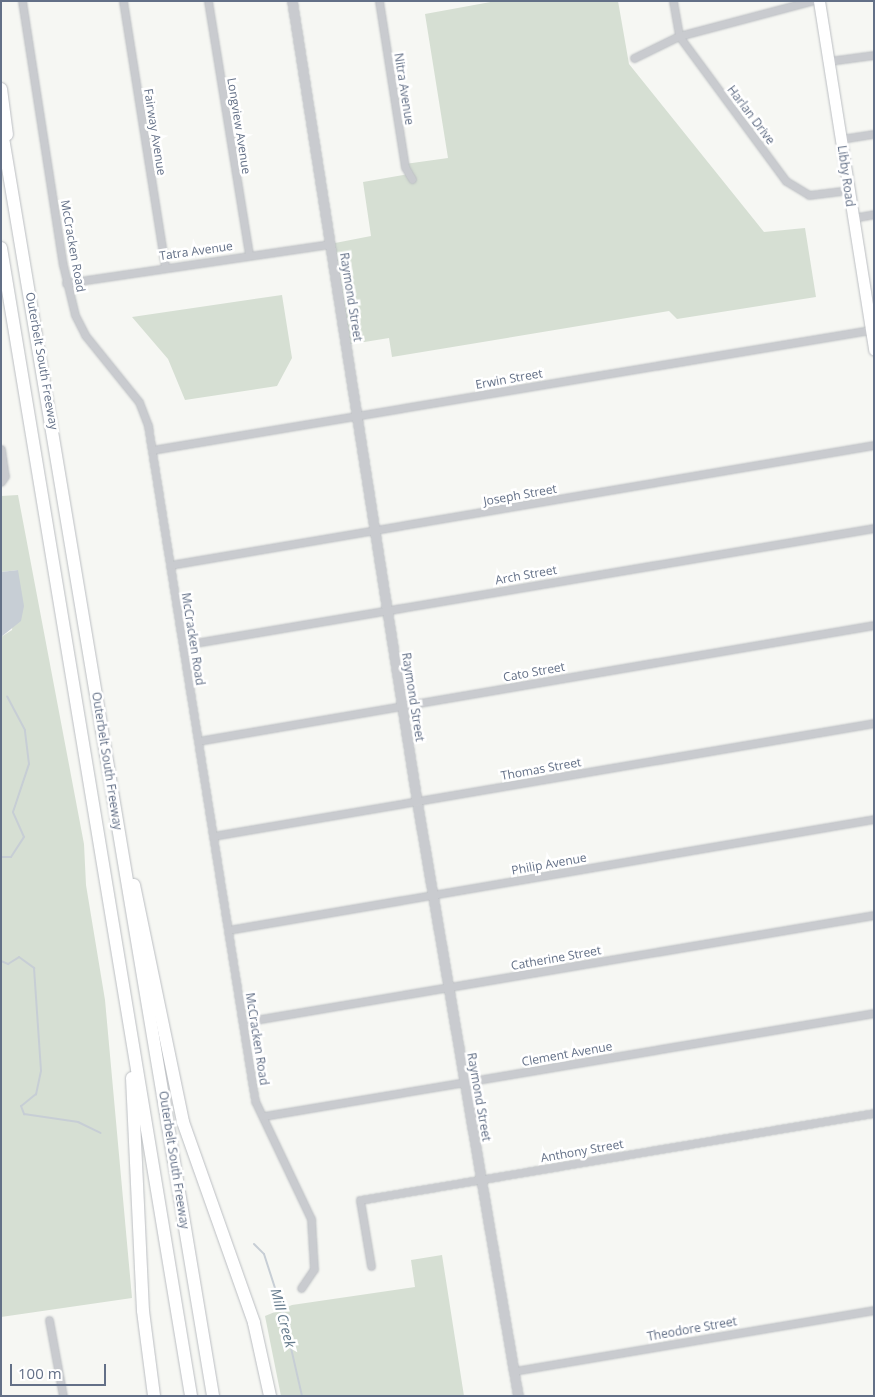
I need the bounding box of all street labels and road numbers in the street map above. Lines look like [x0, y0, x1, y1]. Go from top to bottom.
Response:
street label: Nitra Avenue [391, 52, 417, 126]
street label: Longview Avenue [224, 77, 254, 175]
street label: Harlan Drive [724, 83, 778, 147]
street label: Fairway Avenue [141, 88, 169, 176]
street label: Libby Road [835, 144, 857, 208]
street label: McCracken Road [58, 199, 88, 293]
street label: Tatra Avenue [158, 239, 234, 263]
street label: Raymond Street [337, 252, 365, 342]
street label: Outerbelt South Freeway [23, 291, 61, 431]
street label: Erwin Street [474, 366, 544, 392]
street label: Joseph Street [482, 481, 558, 509]
street label: Arch Street [494, 563, 558, 587]
street label: McCracken Road [179, 592, 207, 686]
street label: Raymond Street [399, 652, 427, 742]
street label: Cato Street [502, 659, 566, 685]
street label: Outerbelt South Freeway [89, 691, 125, 831]
street label: Thomas Street [500, 755, 582, 783]
street label: Philip Avenue [510, 850, 588, 878]
street label: Catherine Street [510, 943, 602, 973]
street label: McCracken Road [243, 992, 271, 1086]
street label: Clement Avenue [521, 1039, 613, 1069]
street label: Raymond Street [464, 1052, 494, 1142]
street label: Outerbelt South Freeway [156, 1090, 192, 1230]
street label: Anthony Street [539, 1137, 625, 1165]
street label: Theodore Street [646, 1314, 738, 1344]

